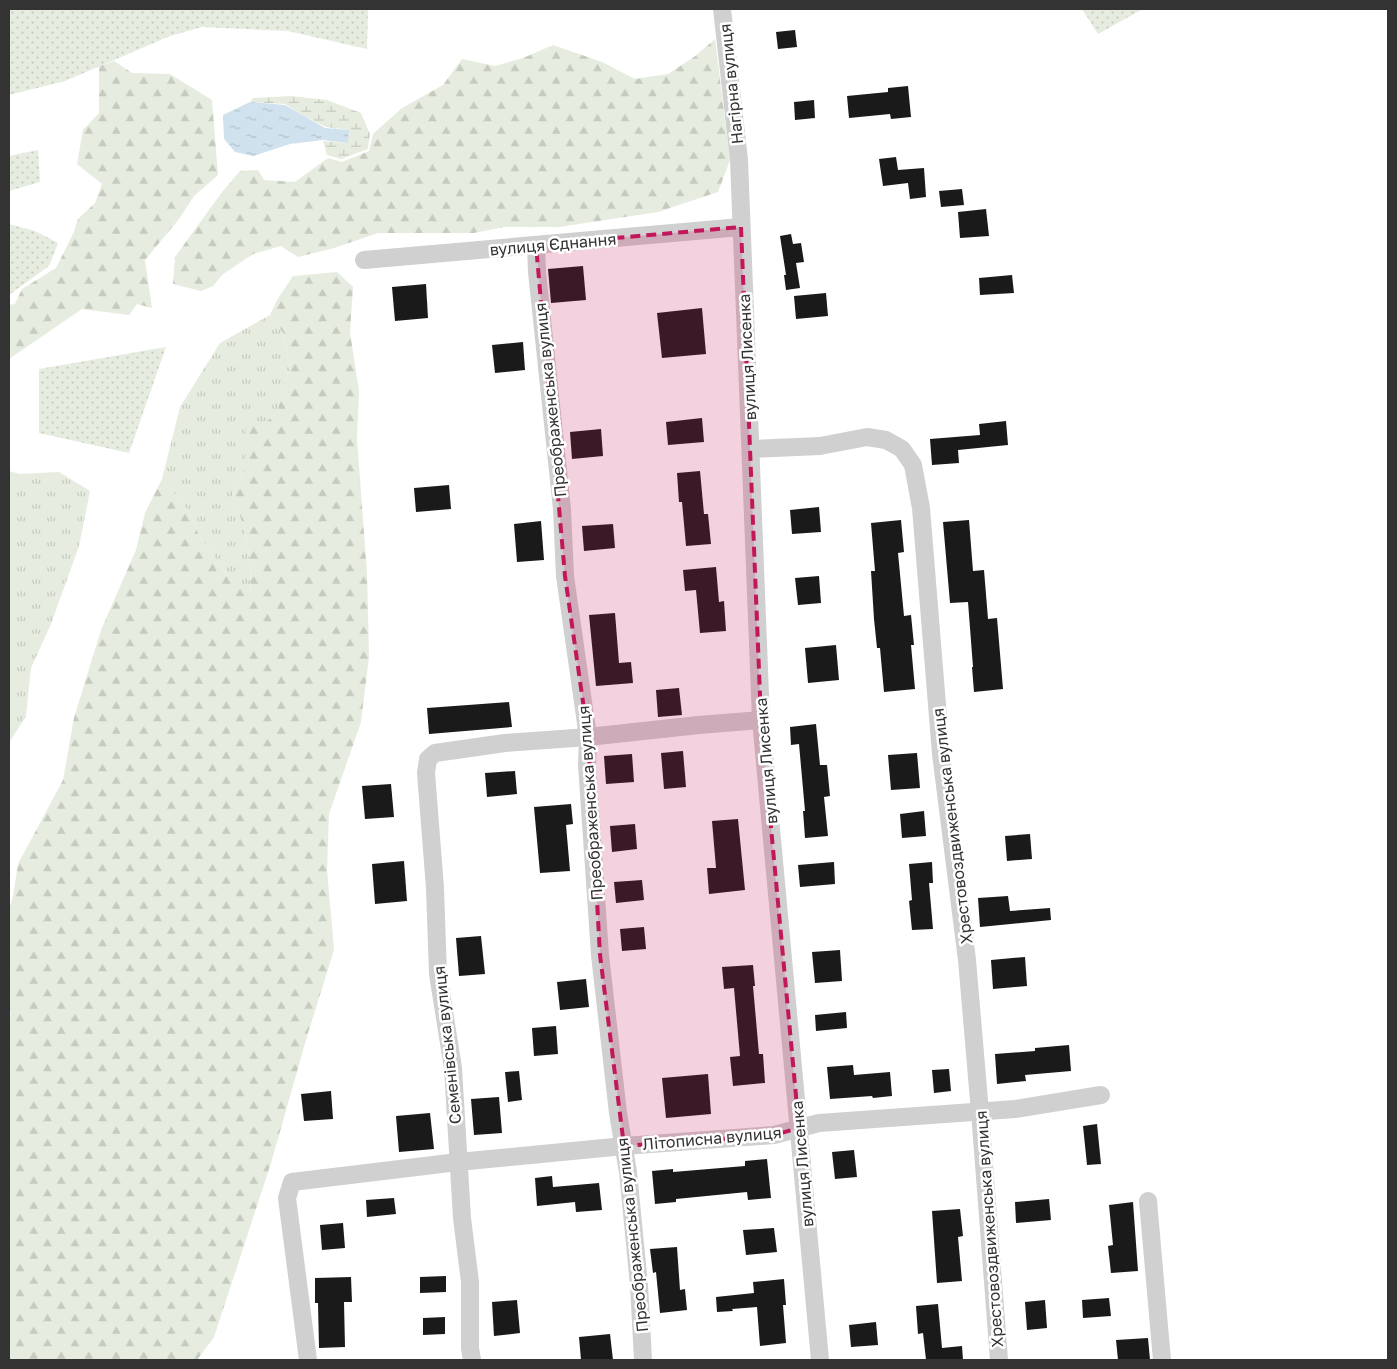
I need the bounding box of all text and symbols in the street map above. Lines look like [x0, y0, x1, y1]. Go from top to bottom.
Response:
street label: Нагірна вулиця [715, 23, 747, 145]
street label: вулиця Єднання [489, 228, 617, 260]
street label: вулиця Лисенка [734, 293, 760, 421]
street label: Преображенська вулиця [530, 302, 570, 498]
street label: вулиця Лисенка [751, 697, 781, 825]
street label: Преображенська вулиця [573, 705, 607, 901]
street label: Хрестовоздвиженська вулиця [928, 707, 976, 945]
street label: Семенівська вулиця [429, 965, 465, 1125]
street label: вулиця Лисенка [787, 1100, 817, 1228]
street label: Хрестовоздвиженська вулиця [971, 1110, 1007, 1348]
street label: Літописна вулиця [642, 1122, 782, 1154]
street label: Преображенська вулиця [612, 1137, 652, 1333]

